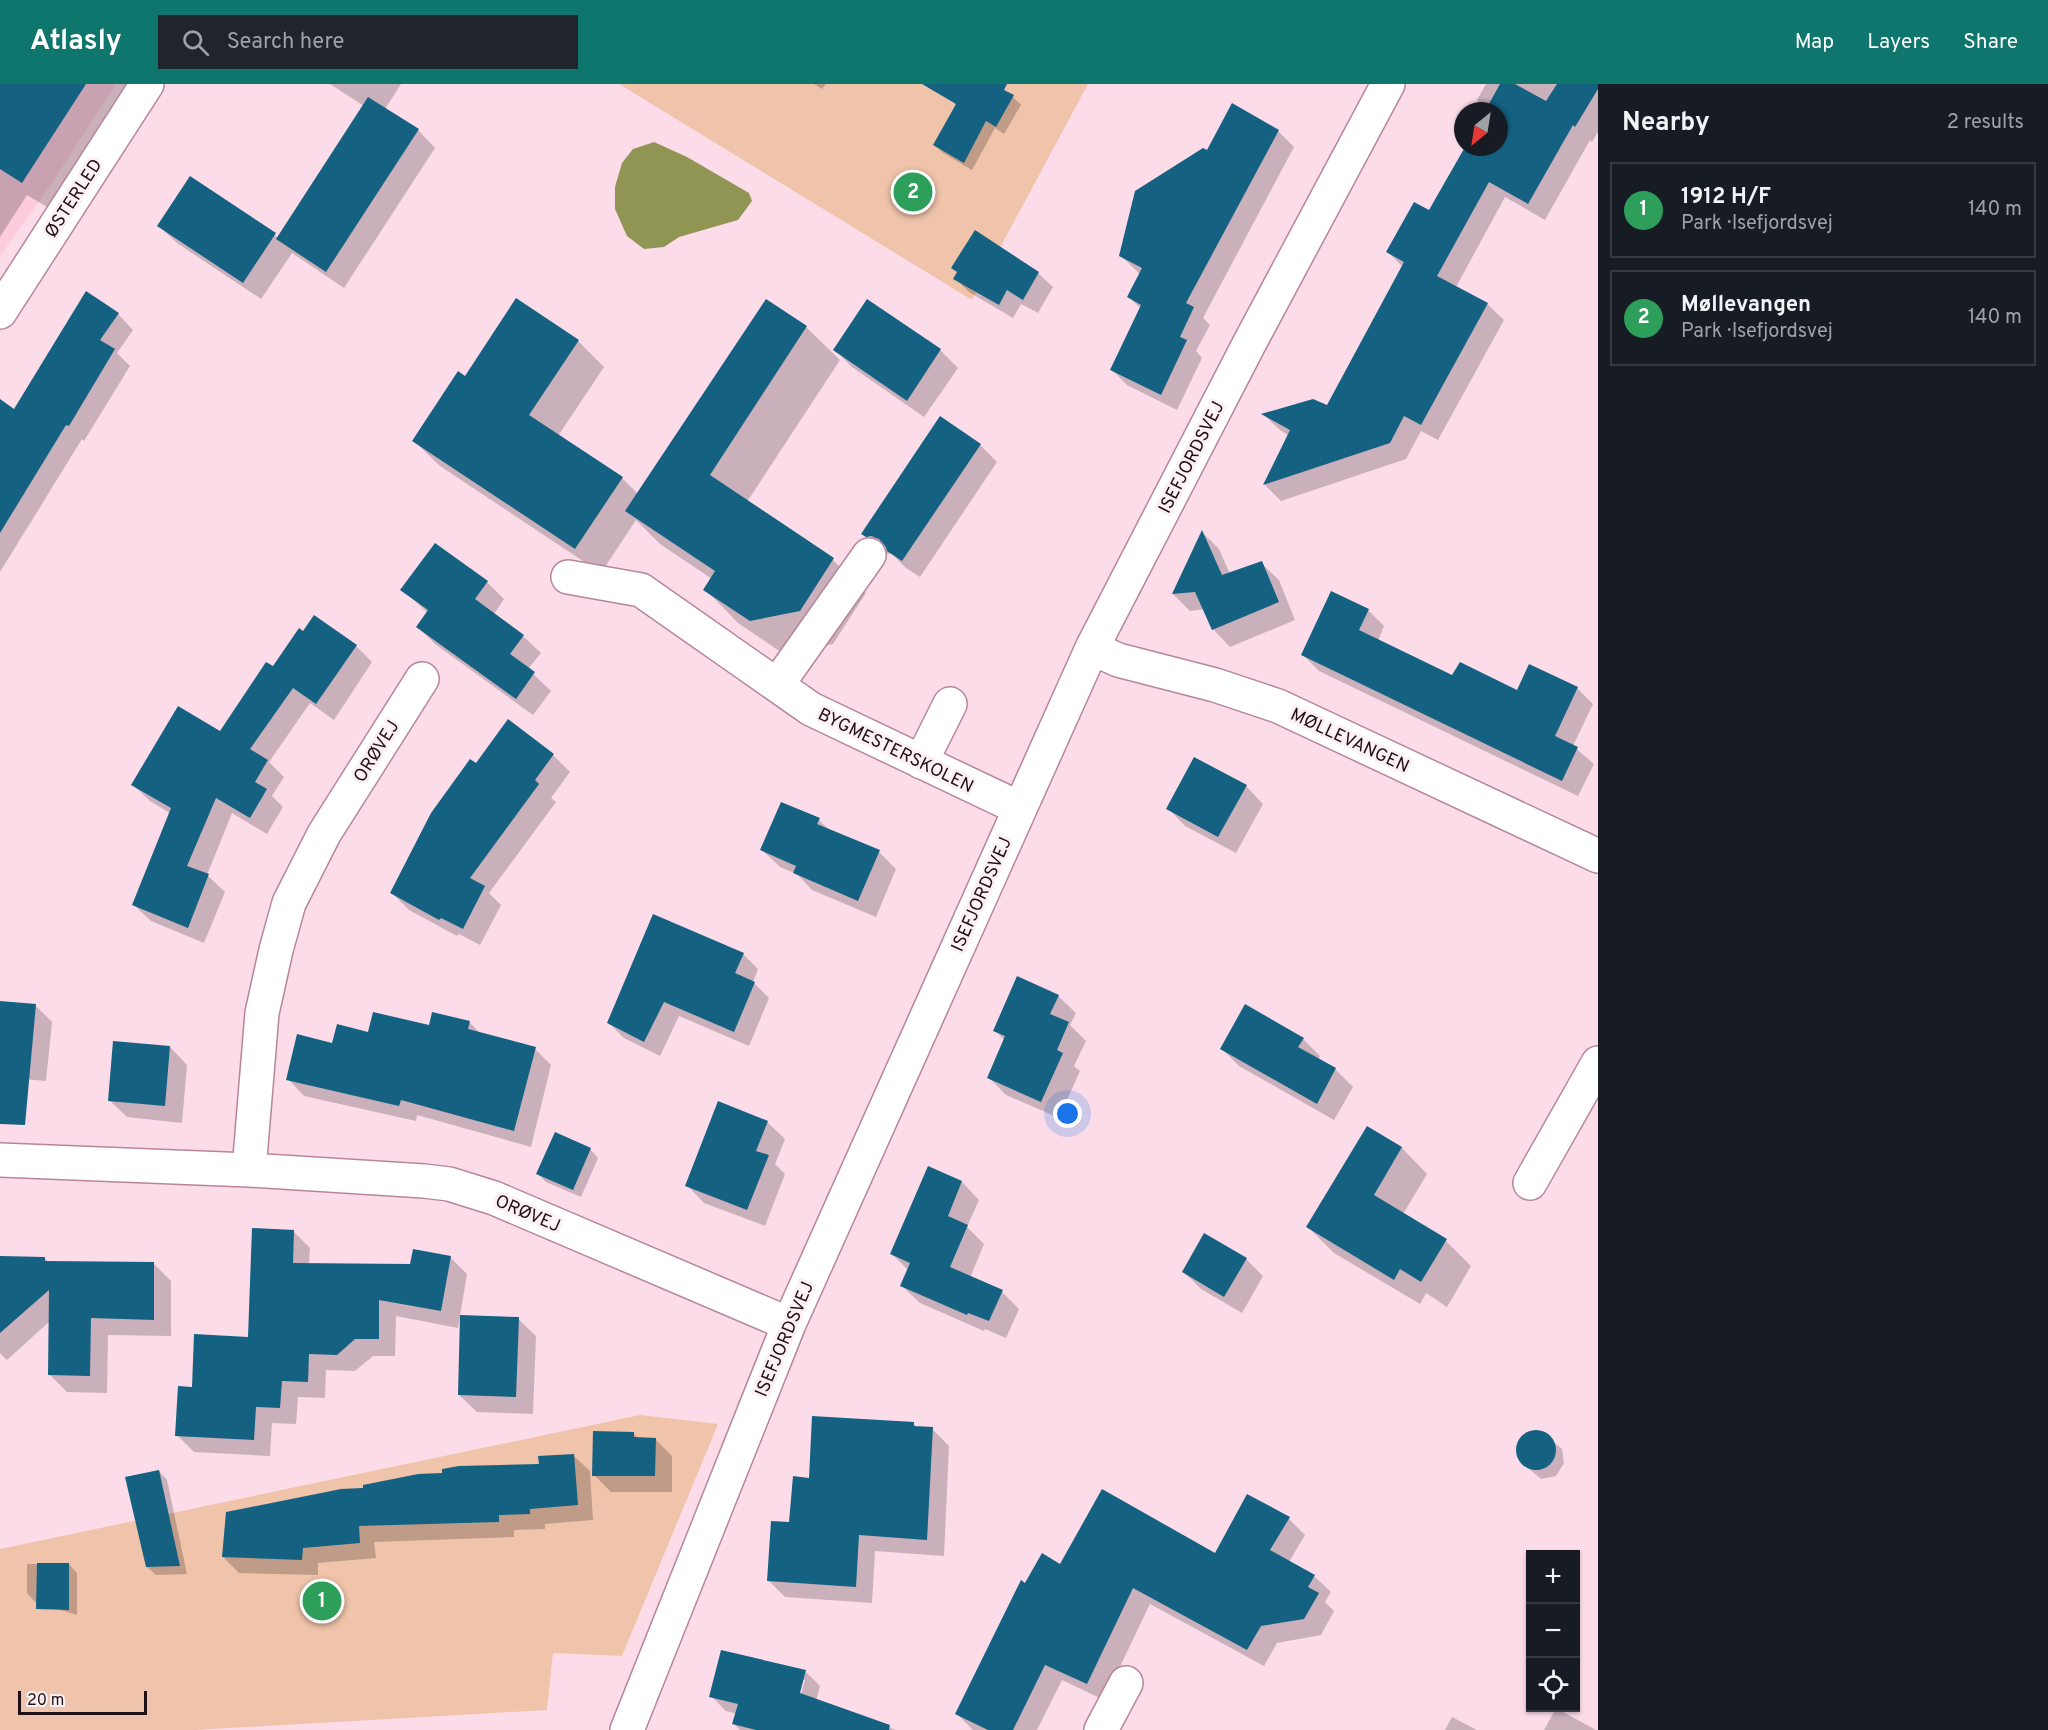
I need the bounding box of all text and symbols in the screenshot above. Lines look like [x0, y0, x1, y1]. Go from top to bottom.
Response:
search box [158, 15, 578, 69]
text: Atlasly [30, 24, 122, 60]
icon: search [179, 26, 212, 59]
text: Search here [227, 29, 344, 56]
text: Map [1795, 29, 1834, 56]
text: Layers [1867, 29, 1930, 56]
text: Share [1963, 29, 2018, 56]
north arrow [1454, 102, 1508, 156]
text: Nearby [1622, 107, 1710, 140]
text: 2 results [1947, 110, 2024, 136]
street label: ØSTERLED [40, 155, 108, 243]
pin: 2 [894, 170, 932, 214]
text: 1912 H/F [1681, 184, 1771, 211]
text: 1 [1640, 197, 1648, 223]
text: 140 m [1968, 197, 2022, 223]
text: Park · Isefjordsvej [1681, 211, 1833, 237]
text: Møllevangen [1681, 292, 1811, 319]
text: 2 [1637, 305, 1650, 331]
text: 140 m [1968, 305, 2022, 331]
text: Park · Isefjordsvej [1681, 319, 1833, 345]
street label: ISEFJORDSVEJ [1154, 398, 1231, 518]
street label: BYGMESTERSKOLEN [814, 704, 977, 799]
street label: MØLLEVANGEN [1286, 704, 1413, 779]
street label: ORØVEJ [349, 716, 405, 787]
street label: ISEFJORDSVEJ [947, 834, 1018, 955]
your location [1053, 1099, 1082, 1128]
street label: ORØVEJ [491, 1190, 564, 1238]
street label: ISEFJORDSVEJ [751, 1278, 820, 1401]
map controls [1526, 1550, 1580, 1712]
button: + [1526, 1550, 1580, 1604]
pin: 1 [302, 1578, 342, 1624]
button: − [1526, 1604, 1580, 1658]
button: locate [1526, 1658, 1580, 1712]
scale bar [18, 1688, 147, 1716]
text: 20 m [27, 1691, 64, 1711]

